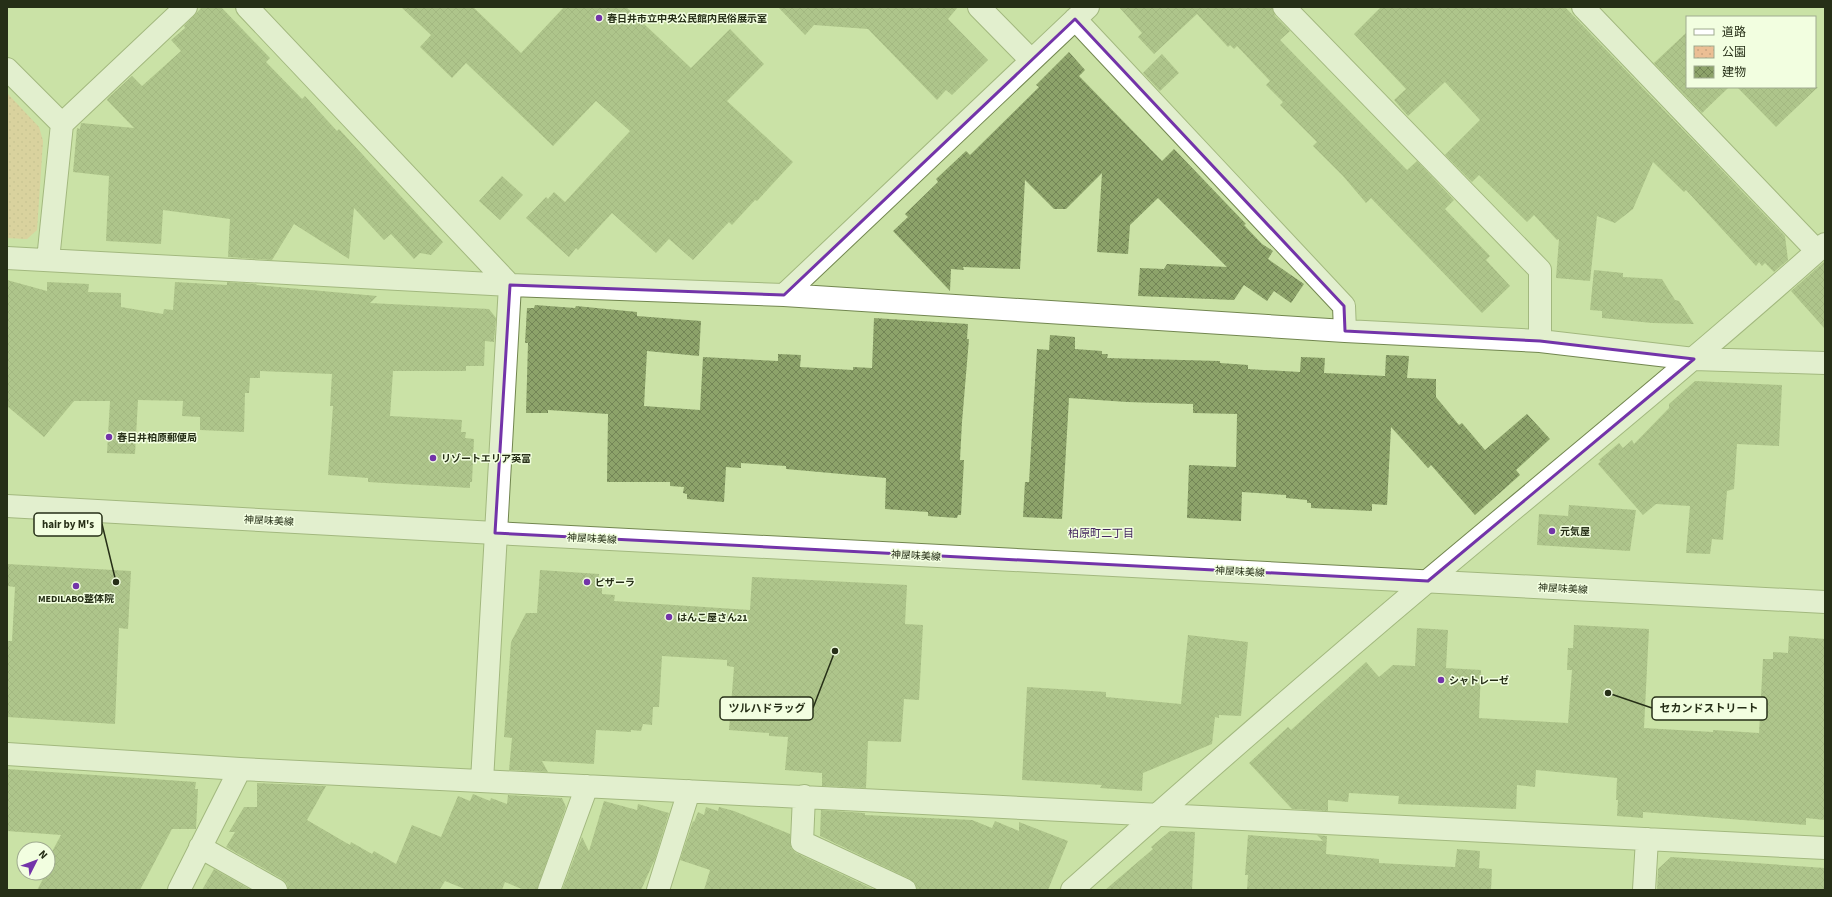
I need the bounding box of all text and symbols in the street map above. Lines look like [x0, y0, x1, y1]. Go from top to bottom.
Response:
place label: 春日井市立中央公民館内民俗展示室 [607, 12, 767, 26]
marker: 春日井市立中央公民館内民俗展示室 [594, 13, 604, 23]
legend [1686, 16, 1816, 88]
text: 道路 [1722, 24, 1746, 41]
text: 公園 [1722, 44, 1746, 61]
text: 建物 [1722, 64, 1746, 81]
place label: 春日井柏原郵便局 [117, 431, 197, 445]
marker: 春日井柏原郵便局 [104, 432, 114, 442]
place label: リゾートエリア英富 [441, 452, 531, 466]
marker: リゾートエリア英富 [428, 453, 438, 463]
callout: hair by M's [34, 513, 102, 536]
street label: 神屋味美線 [244, 513, 294, 529]
text: hair by M's [42, 517, 94, 532]
place label: 元気屋 [1560, 525, 1590, 539]
district label: 柏原町二丁目 [1068, 526, 1134, 541]
marker: 元気屋 [1547, 526, 1557, 536]
street label: 神屋味美線 [567, 531, 617, 547]
street label: 神屋味美線 [891, 548, 941, 564]
street label: 神屋味美線 [1215, 564, 1265, 580]
place label: ピザーラ [595, 576, 635, 590]
marker: ピザーラ [582, 577, 592, 587]
marker: MEDILABO整体院 [71, 581, 81, 591]
street label: 神屋味美線 [1538, 581, 1588, 597]
place label: MEDILABO整体院 [38, 592, 114, 606]
place label: はんこ屋さん21 [677, 611, 748, 625]
marker: はんこ屋さん21 [664, 612, 674, 622]
place label: シャトレーゼ [1449, 674, 1509, 688]
marker: シャトレーゼ [1436, 675, 1446, 685]
callout: ツルハドラッグ [720, 697, 813, 720]
callout: セカンドストリート [1652, 697, 1767, 720]
text: ツルハドラッグ [729, 701, 806, 716]
text: セカンドストリート [1660, 701, 1759, 716]
north arrow [16, 841, 56, 881]
text: N [35, 847, 51, 862]

